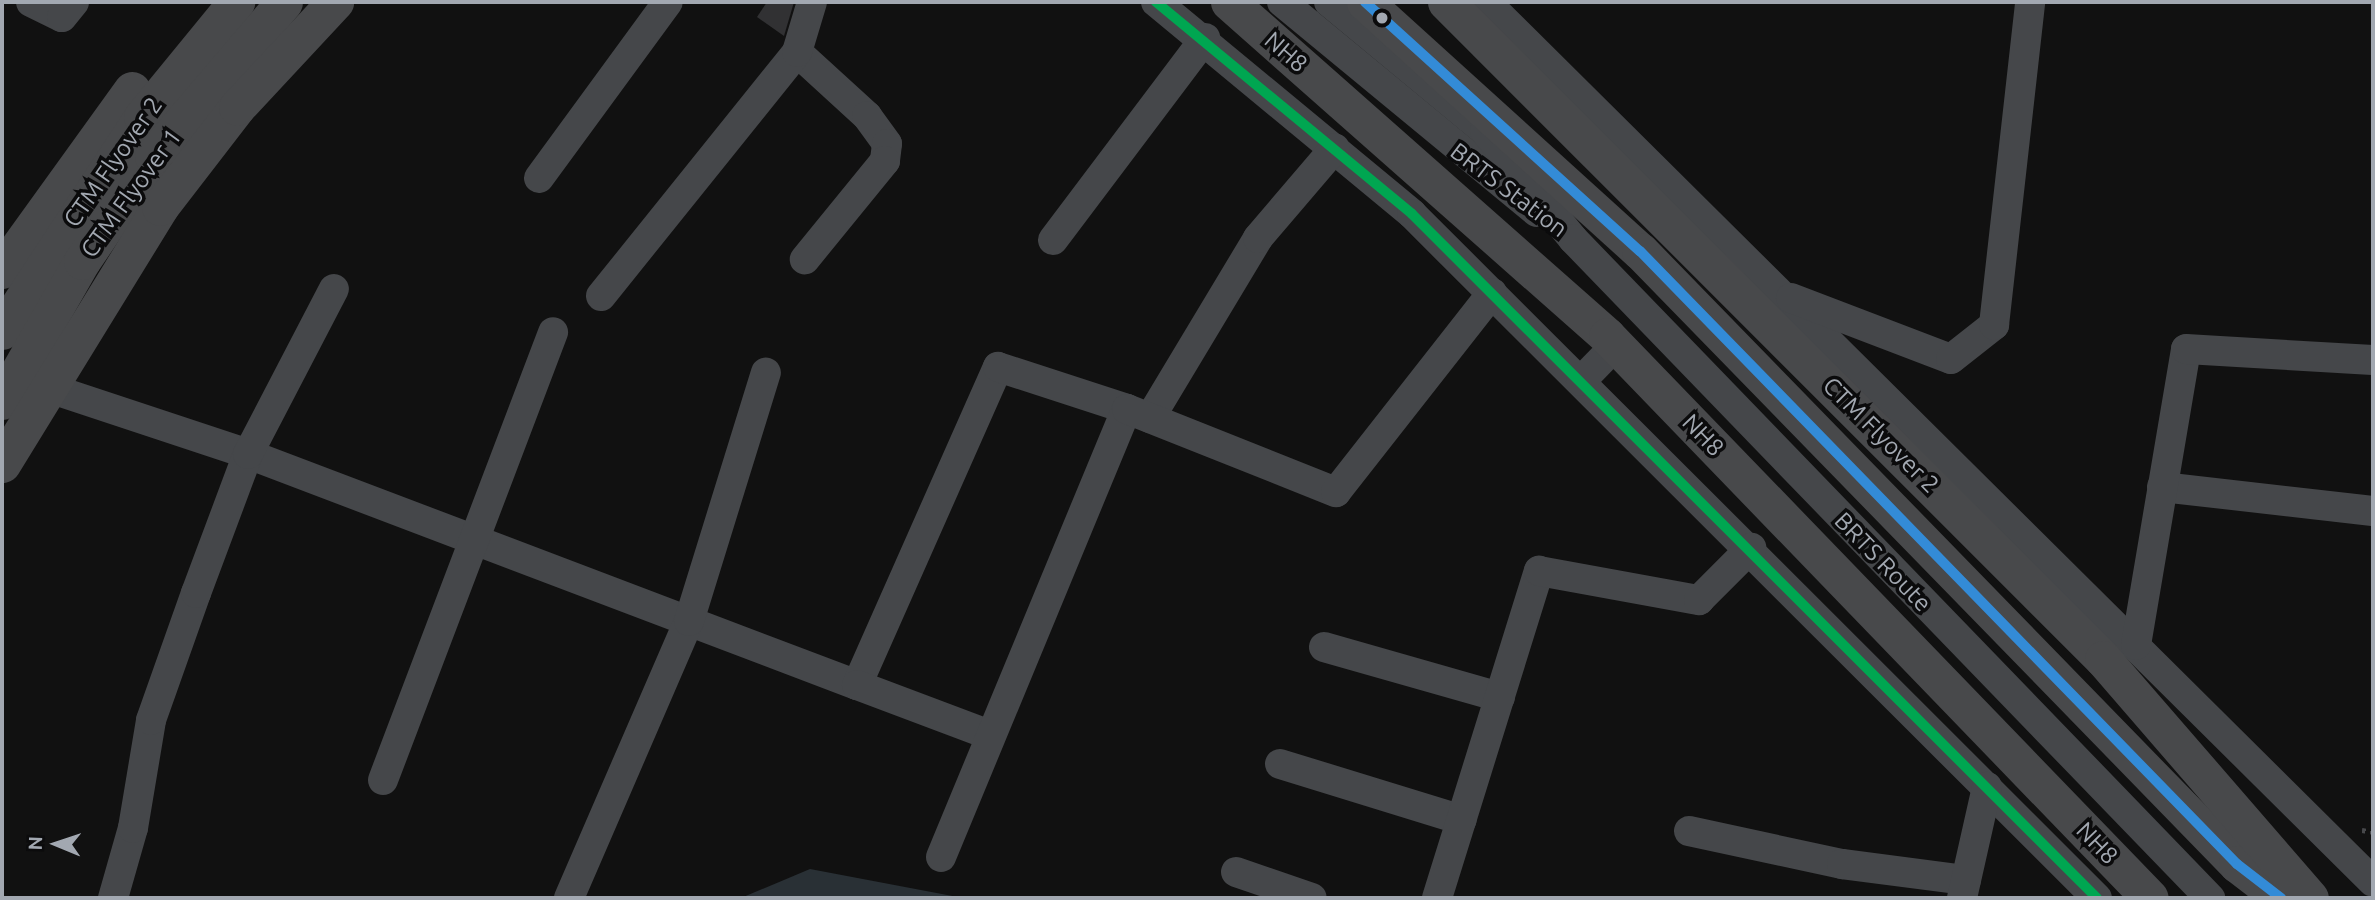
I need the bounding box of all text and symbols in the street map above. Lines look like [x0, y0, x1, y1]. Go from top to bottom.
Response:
unlabelled marker [1375, 11, 1389, 25]
street label: NH8 [1259, 26, 1313, 78]
street label: CTM Flyover 2 [58, 91, 168, 233]
street label: CTM Flyover 1 [75, 123, 187, 263]
street label: BRTS Station [1445, 137, 1573, 243]
street label: CTM Flyover 2 [1817, 371, 1945, 499]
street label: NH8 [1676, 408, 1730, 462]
street label: BRTS Route [1829, 506, 1937, 618]
north arrow [21, 809, 91, 879]
street label: NH8 [2070, 816, 2124, 870]
text: N [24, 836, 46, 851]

